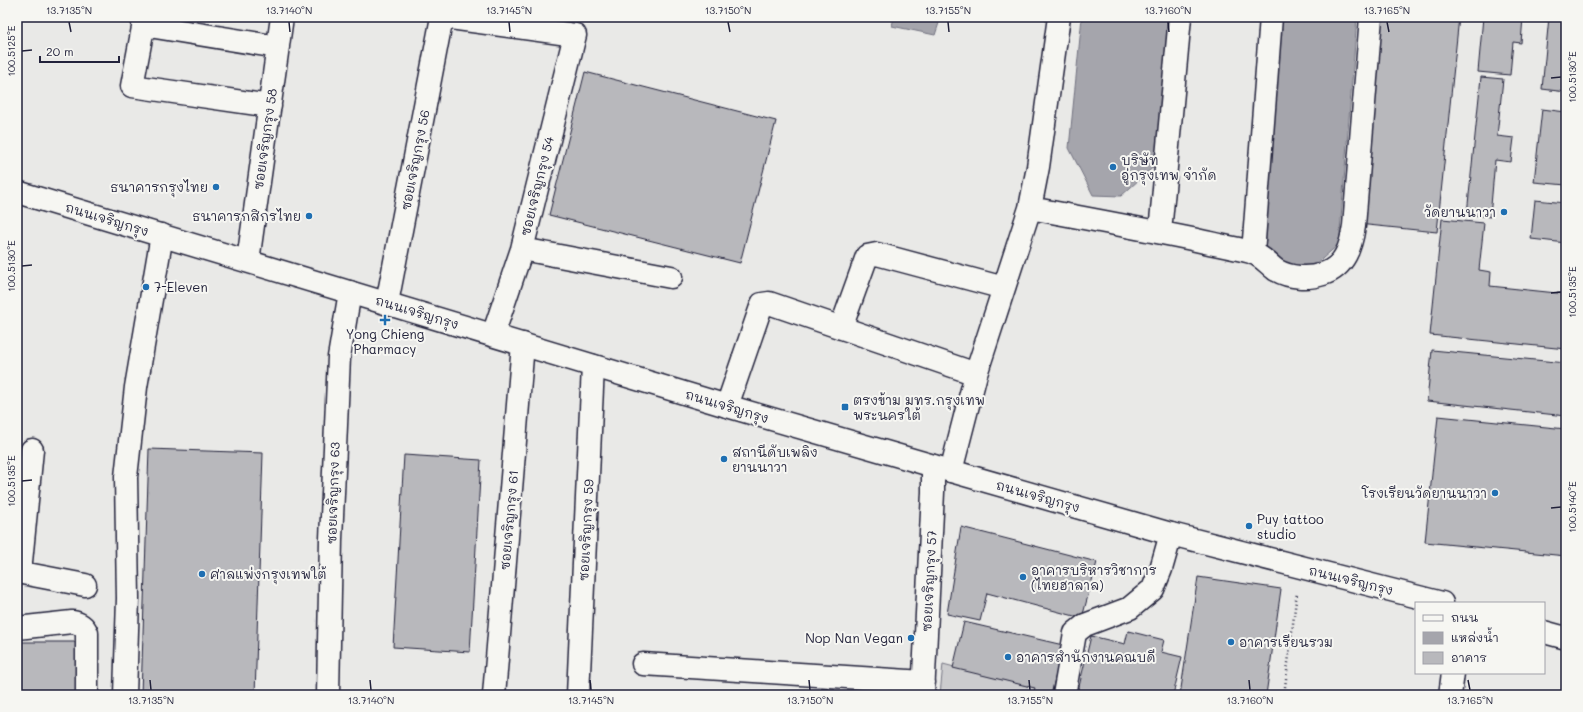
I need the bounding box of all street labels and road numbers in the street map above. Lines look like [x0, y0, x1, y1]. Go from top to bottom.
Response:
street label: ซอยเจริญกรุง 58 [249, 87, 283, 191]
street label: ซอยเจริญกรุง 56 [396, 108, 436, 212]
street label: ซอยเจริญกรุง 54 [516, 134, 560, 238]
street label: ถนนเจริญกรุง [62, 198, 151, 242]
street label: ถนนเจริญกรุง [372, 291, 461, 335]
street label: ถนนเจริญกรุง [682, 385, 771, 429]
street label: ซอยเจริญกรุง 63 [322, 441, 346, 544]
street label: ซอยเจริญกรุง 61 [496, 469, 524, 571]
street label: ถนนเจริญกรุง [993, 475, 1082, 518]
street label: ซอยเจริญกรุง 59 [574, 478, 600, 582]
street label: ซอยเจริญกรุง 57 [917, 530, 943, 632]
street label: ถนนเจริญกรุง [1306, 561, 1395, 601]

